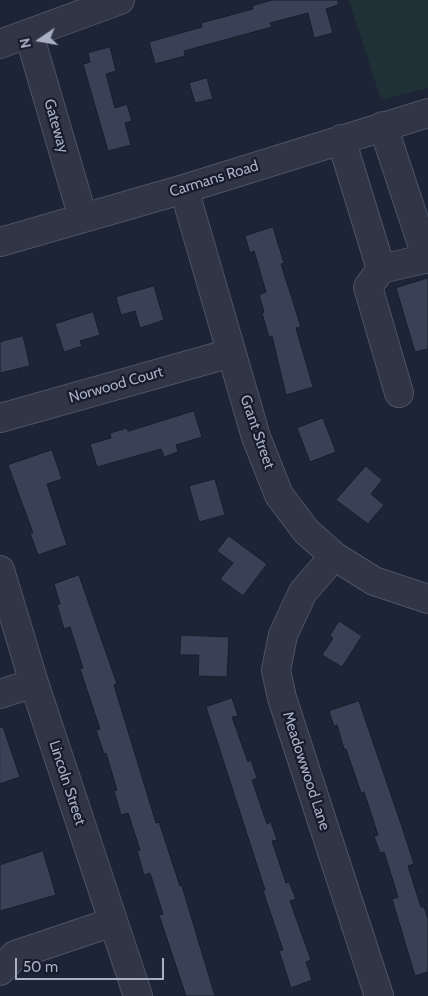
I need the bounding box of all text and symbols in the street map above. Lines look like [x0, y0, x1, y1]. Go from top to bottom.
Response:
north arrow [15, 15, 65, 65]
text: N [15, 36, 35, 50]
street label: Gateway [40, 97, 72, 155]
street label: Carmans Road [167, 157, 261, 201]
street label: Norwood Court [67, 363, 165, 407]
street label: Grant Street [236, 393, 278, 471]
street label: Meadowwood Lane [278, 709, 334, 833]
street label: Lincoln Street [45, 738, 89, 828]
scale bar [18, 948, 166, 980]
text: 50 m [23, 958, 58, 976]

